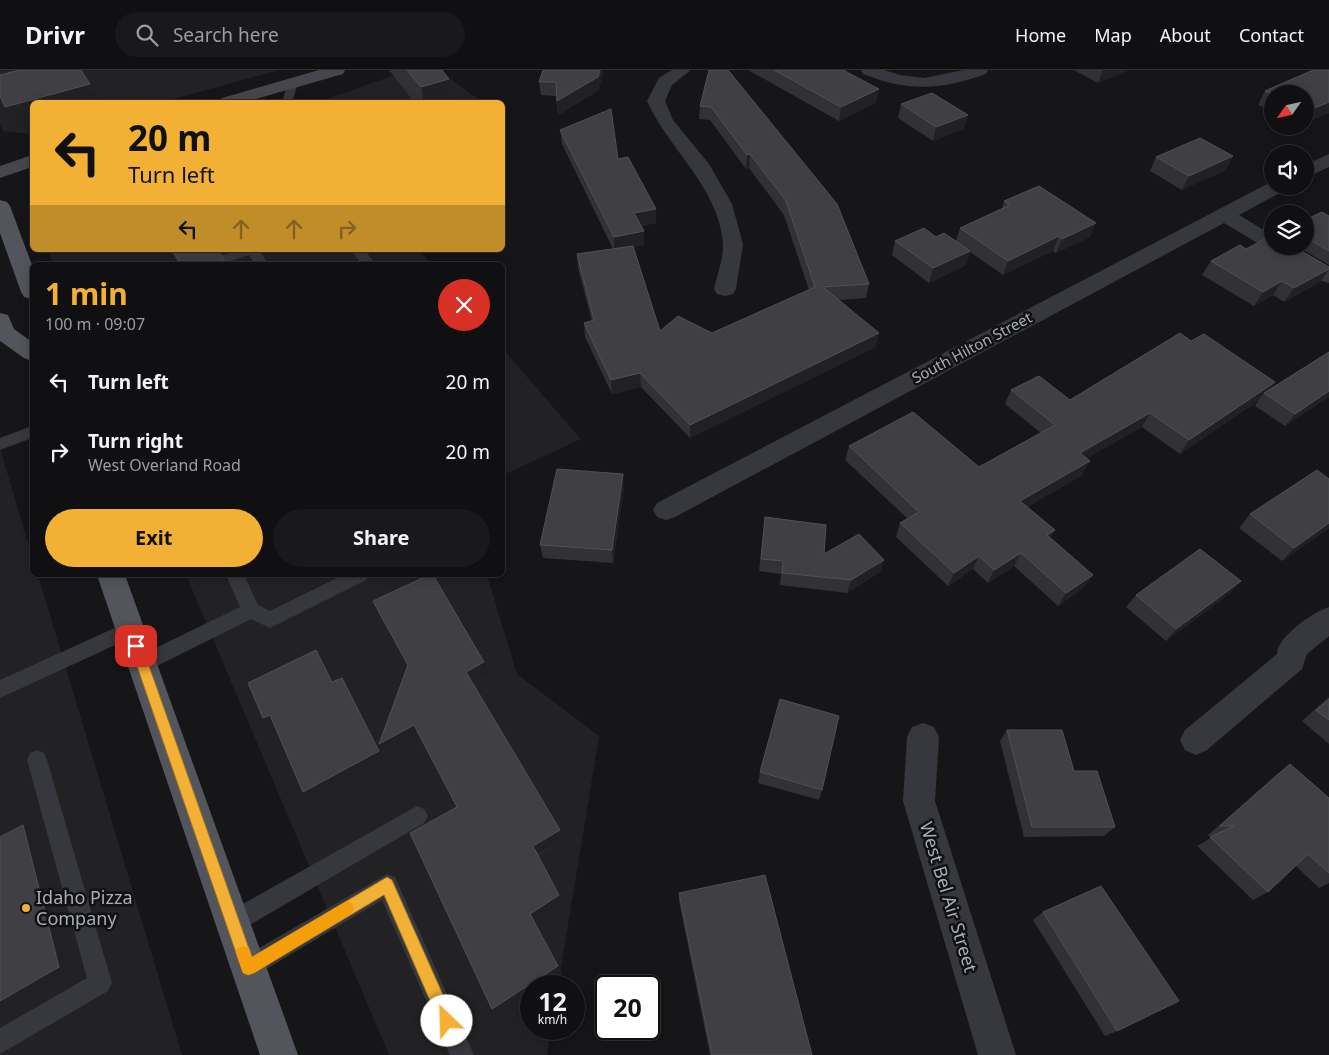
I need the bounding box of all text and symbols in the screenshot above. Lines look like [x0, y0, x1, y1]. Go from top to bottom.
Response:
search box [115, 12, 465, 57]
text: Drivr [25, 18, 85, 51]
icon: search [133, 21, 161, 49]
text: Search here [173, 22, 279, 48]
text: Home [1015, 23, 1066, 47]
text: Map [1094, 23, 1132, 47]
text: About [1160, 23, 1211, 47]
text: Contact [1239, 23, 1304, 47]
north arrow [1264, 85, 1314, 135]
map controls [1264, 85, 1314, 255]
text: 20 m [128, 114, 211, 161]
icon: left [45, 120, 110, 185]
button: sound [1264, 145, 1314, 195]
text: Turn left [128, 159, 215, 189]
button: layers [1264, 205, 1314, 255]
icon: left [174, 215, 202, 243]
icon: ahead [227, 215, 255, 243]
icon: ahead [280, 215, 308, 243]
icon: right [333, 215, 361, 243]
text: 1 min [45, 273, 128, 314]
button: close [438, 279, 490, 331]
street label: South Hilton Street [908, 307, 1036, 387]
text: 100 m · 09:07 [45, 313, 145, 335]
icon: left [45, 368, 73, 396]
text: Turn left [88, 369, 169, 395]
text: 20 m [446, 369, 490, 395]
text: Turn right [88, 428, 183, 454]
icon: right [45, 438, 73, 466]
text: 20 m [446, 439, 490, 465]
text: West Overland Road [88, 454, 241, 476]
button: Exit [45, 509, 263, 567]
button: Share [273, 509, 490, 567]
pin [115, 625, 157, 667]
icon: arrive [122, 632, 150, 660]
street label: West Bel Air Street [915, 819, 983, 975]
place label: Idaho Pizza Company [36, 885, 133, 930]
marker: Idaho Pizza Company [20, 902, 32, 914]
speed limit sign: 20 [595, 975, 660, 1040]
text: 12 [538, 984, 567, 1018]
position arrow [420, 994, 472, 1046]
text: km/h [538, 1011, 567, 1028]

